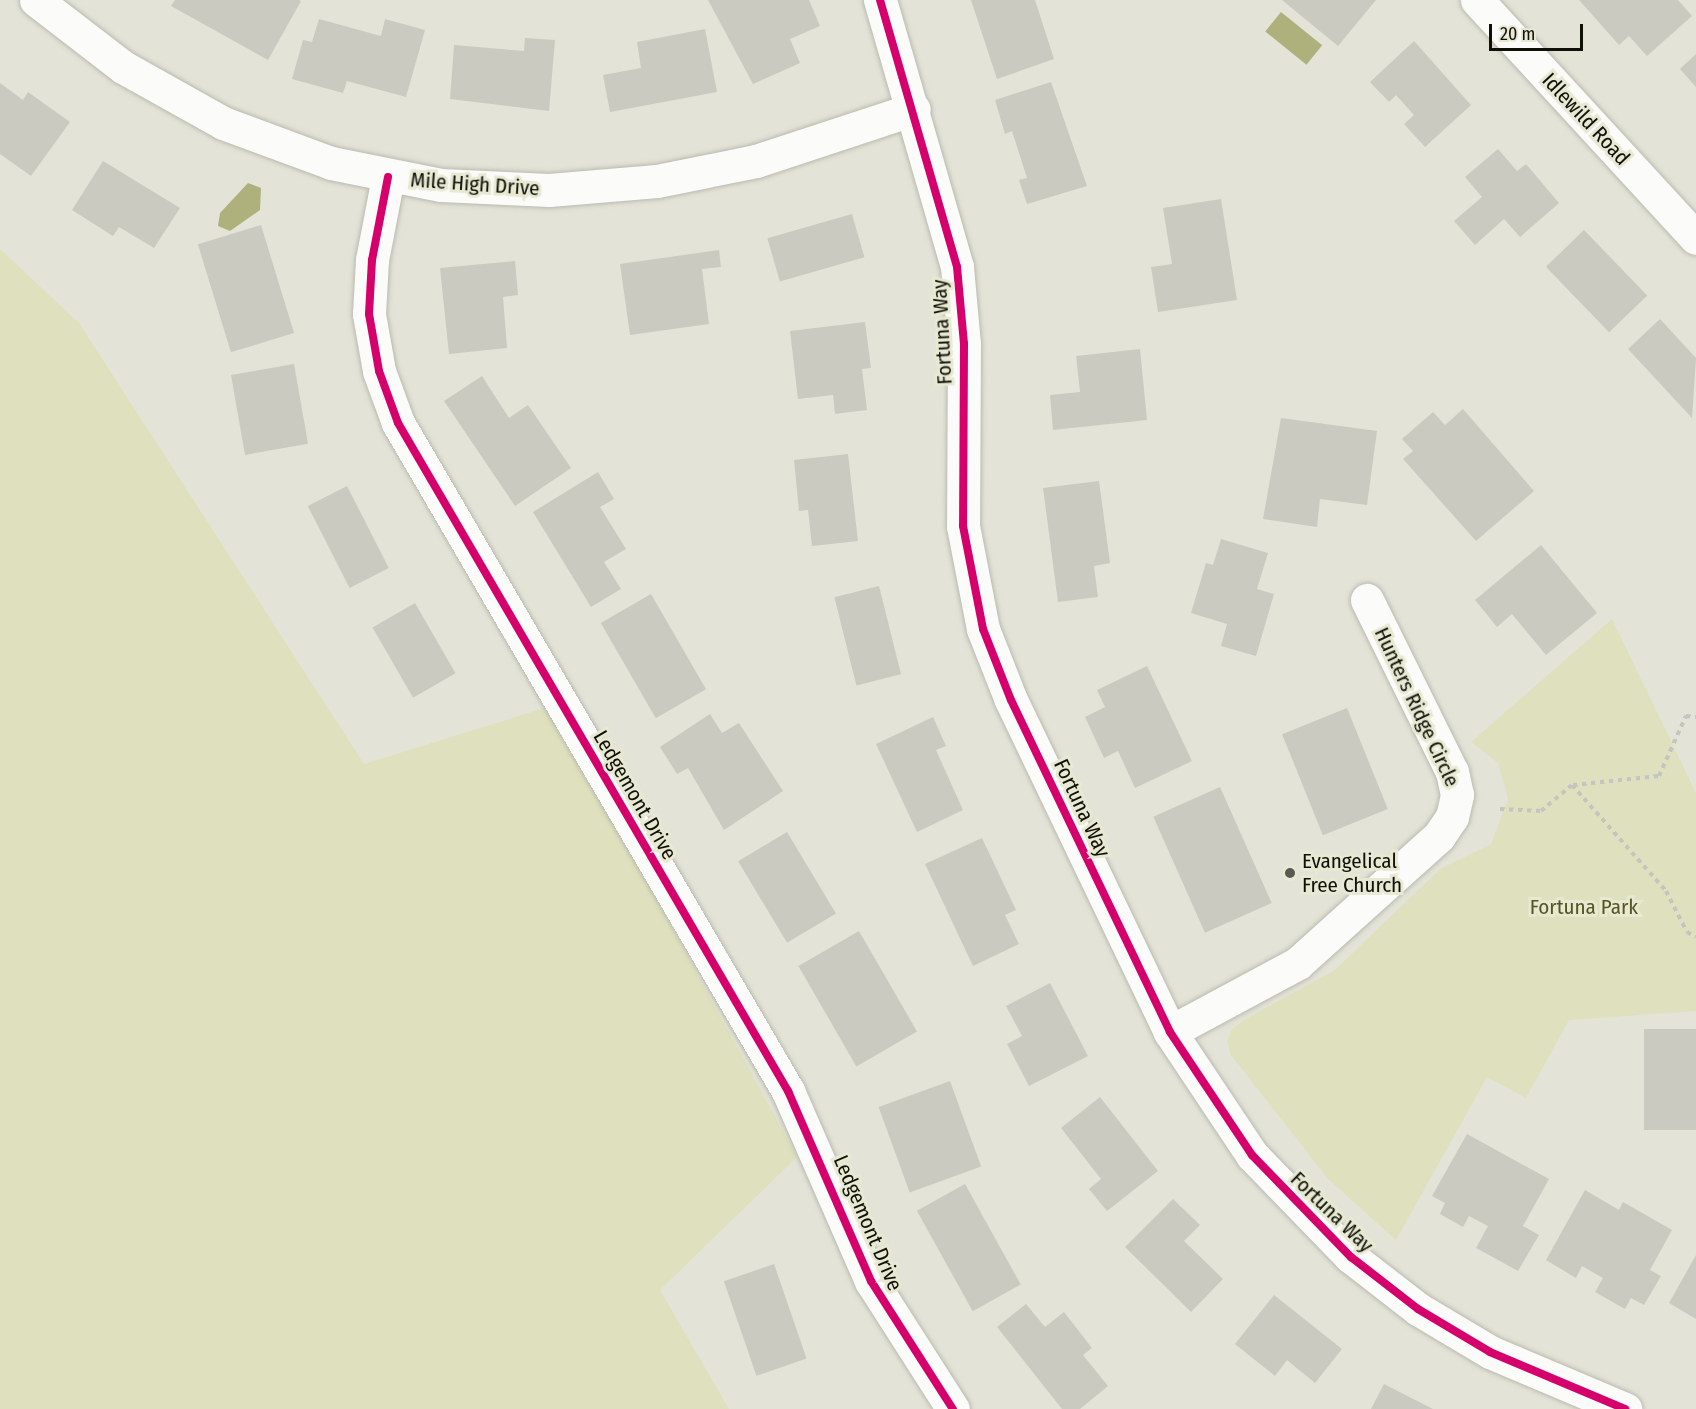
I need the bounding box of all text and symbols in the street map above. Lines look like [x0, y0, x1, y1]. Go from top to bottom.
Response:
scale bar [1492, 12, 1586, 50]
text: 20 m [1500, 23, 1535, 45]
street label: Idlewild Road [1537, 68, 1635, 170]
street label: Mile High Drive [410, 167, 540, 201]
street label: Fortuna Way [927, 279, 957, 385]
street label: Hunters Ridge Circle [1369, 623, 1465, 791]
street label: Ledgemont Drive [588, 726, 682, 864]
street label: Fortuna Way [1048, 755, 1116, 861]
place label: Evangelical Free Church [1302, 848, 1402, 898]
marker: Evangelical Free Church [1283, 866, 1297, 880]
park label: Fortuna Park [1530, 894, 1638, 920]
street label: Ledgemont Drive [828, 1151, 908, 1295]
street label: Fortuna Way [1285, 1166, 1379, 1258]

